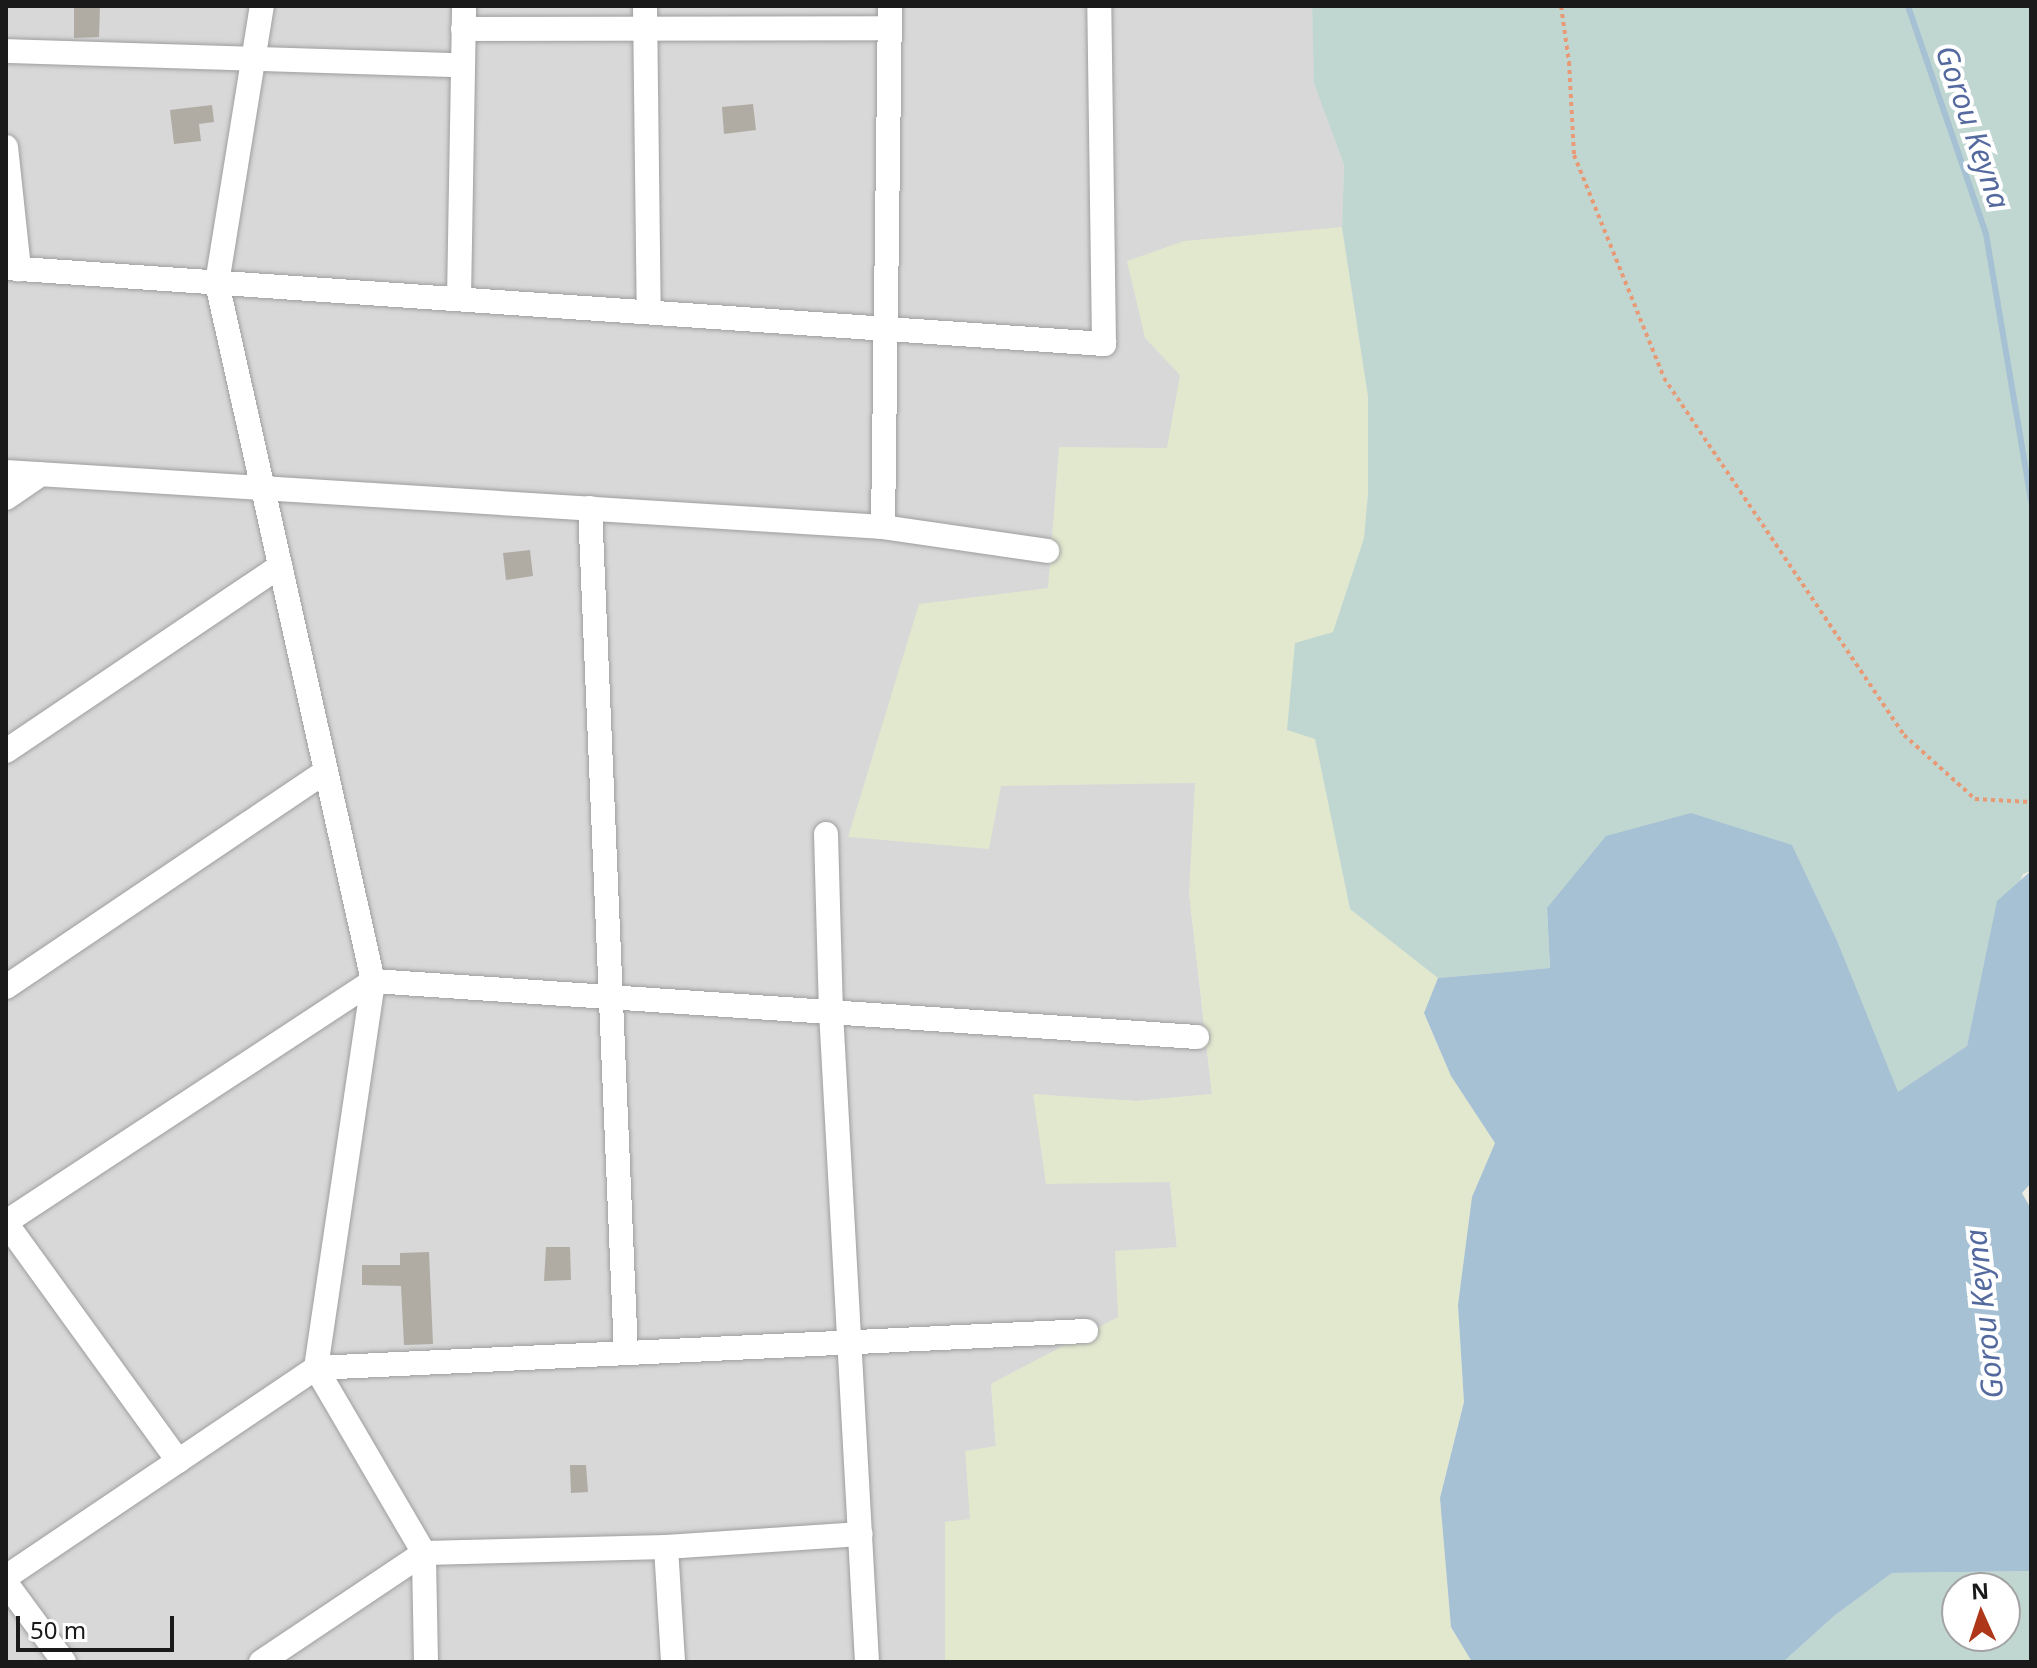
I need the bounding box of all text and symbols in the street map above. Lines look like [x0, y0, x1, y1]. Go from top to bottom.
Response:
water label: Gorou Keyna [1928, 41, 2018, 213]
water label: Gorou Keyna [1957, 1227, 2011, 1401]
north arrow [1941, 1572, 2021, 1652]
text: N [1970, 1575, 1990, 1605]
scale bar [20, 1600, 178, 1650]
text: 50 m [30, 1613, 86, 1646]

